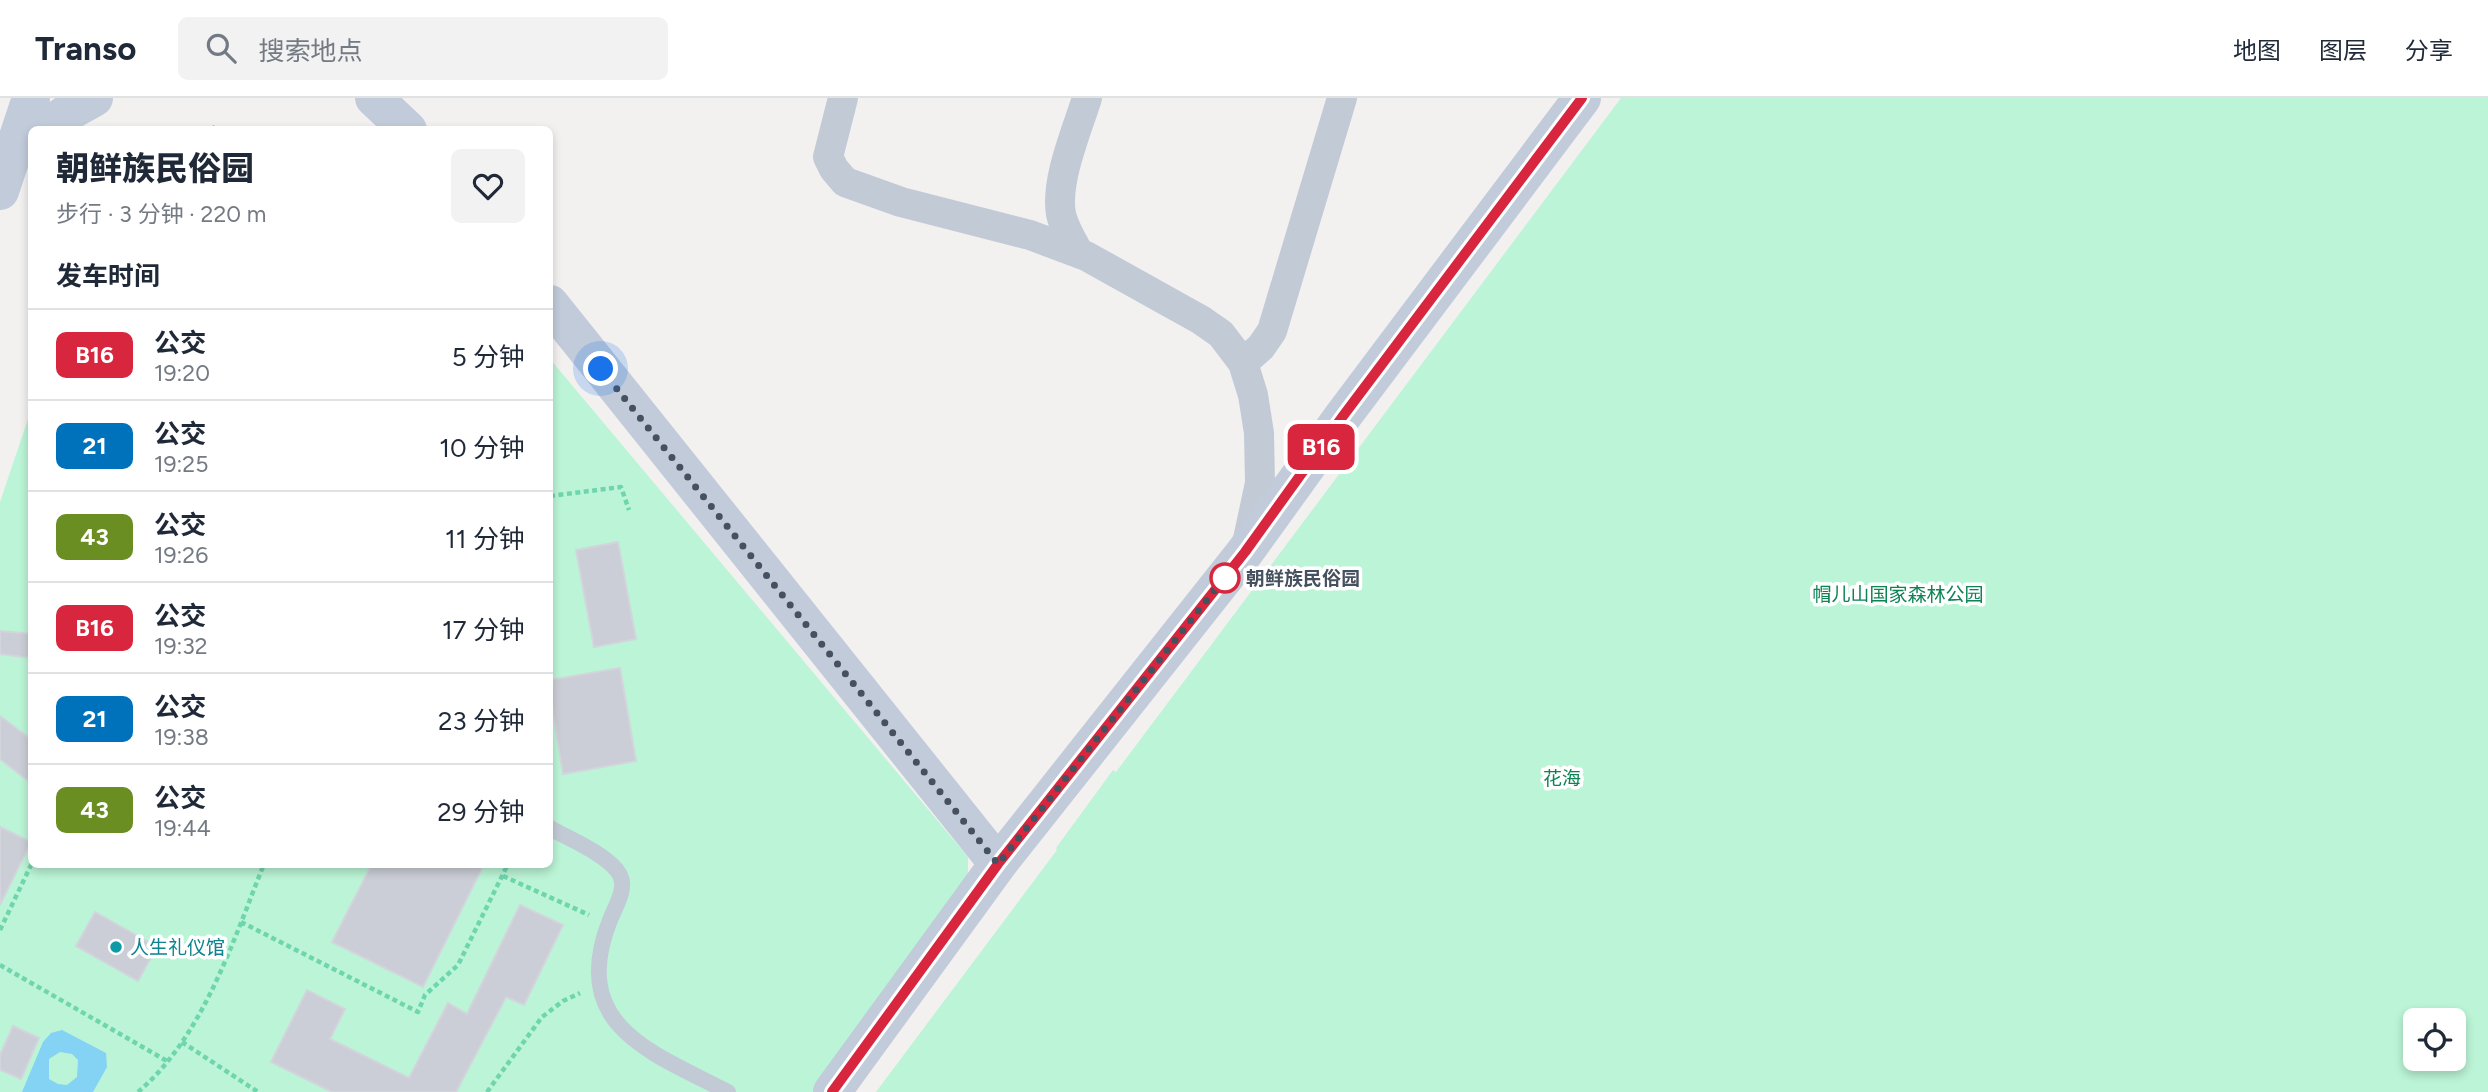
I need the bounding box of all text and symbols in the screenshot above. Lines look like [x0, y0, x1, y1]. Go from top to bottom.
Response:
search box [178, 17, 668, 80]
text: Transo [35, 29, 136, 68]
icon: search [202, 29, 240, 67]
text: 搜索地点 [258, 35, 362, 67]
text: 地图 [2233, 36, 2281, 65]
text: 图层 [2319, 36, 2367, 65]
text: 分享 [2405, 36, 2453, 65]
text: 朝鲜族民俗园 [56, 149, 254, 188]
button: heart [451, 149, 525, 223]
text: 步行 · 3 分钟 · 220 m [56, 200, 266, 228]
text: 发车时间 [56, 260, 160, 292]
text: 公交 [154, 327, 206, 359]
text: B16 [75, 340, 114, 369]
text: 5 分钟 [452, 341, 525, 373]
your location [583, 351, 618, 386]
text: 19:20 [154, 359, 210, 387]
text: 公交 [154, 418, 206, 450]
line badge: B16 [1281, 424, 1361, 470]
text: 21 [82, 431, 107, 460]
text: 10 分钟 [439, 432, 525, 464]
text: B16 [1302, 432, 1340, 461]
text: 19:25 [154, 450, 208, 478]
text: 公交 [154, 509, 206, 541]
text: 43 [80, 522, 109, 551]
text: 11 分钟 [445, 523, 525, 555]
text: 19:26 [154, 541, 208, 569]
marker: 朝鲜族民俗园 [1210, 563, 1240, 593]
place label: 朝鲜族民俗园 [1246, 567, 1360, 590]
park label: 帽儿山国家森林公园 [1812, 583, 1984, 606]
text: 公交 [154, 600, 206, 632]
text: B16 [75, 613, 114, 642]
text: 17 分钟 [442, 614, 525, 646]
text: 19:32 [154, 632, 208, 660]
text: 公交 [154, 691, 206, 723]
text: 21 [82, 704, 107, 733]
text: 23 分钟 [438, 705, 525, 737]
text: 19:38 [154, 723, 209, 751]
park label: 花海 [1543, 767, 1581, 790]
text: 公交 [154, 782, 206, 814]
text: 43 [80, 795, 109, 824]
text: 29 分钟 [437, 796, 525, 828]
text: 19:44 [154, 814, 211, 842]
place label: 人生礼仪馆 [130, 936, 225, 959]
marker: 人生礼仪馆 [108, 939, 124, 955]
map controls [2403, 1008, 2466, 1071]
button: locate [2403, 1008, 2466, 1071]

